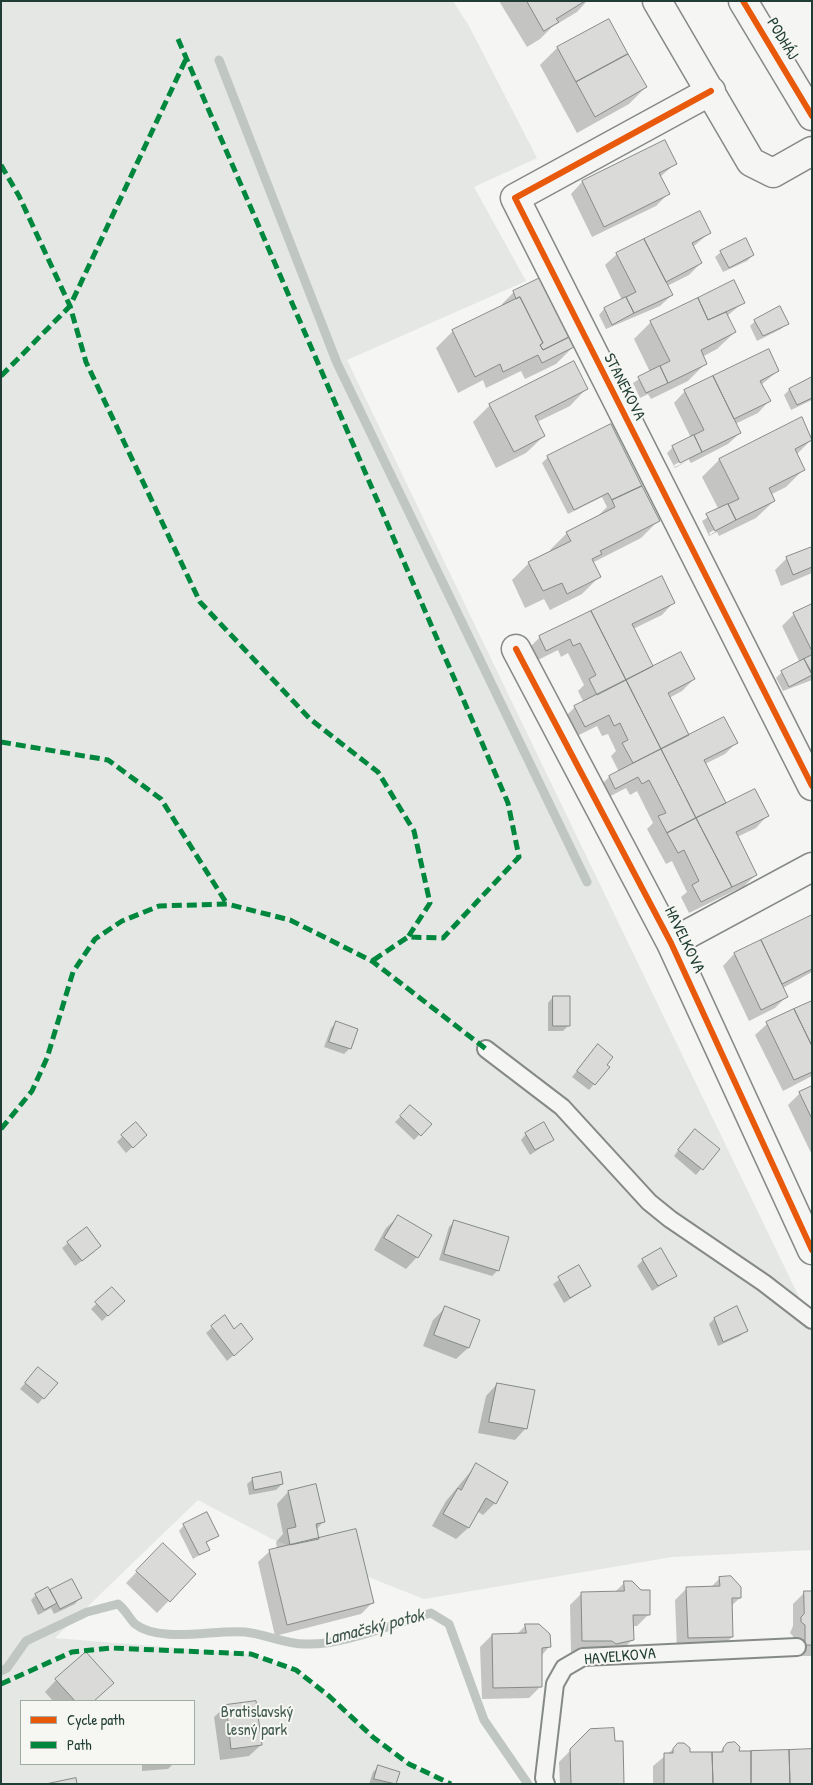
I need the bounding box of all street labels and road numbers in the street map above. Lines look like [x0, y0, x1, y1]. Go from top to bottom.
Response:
street label: PODHÁJ [762, 15, 802, 63]
street label: STANEKOVA [599, 350, 649, 424]
street label: HAVELKOVA [660, 904, 708, 976]
street label: HAVELKOVA [584, 1644, 656, 1670]

